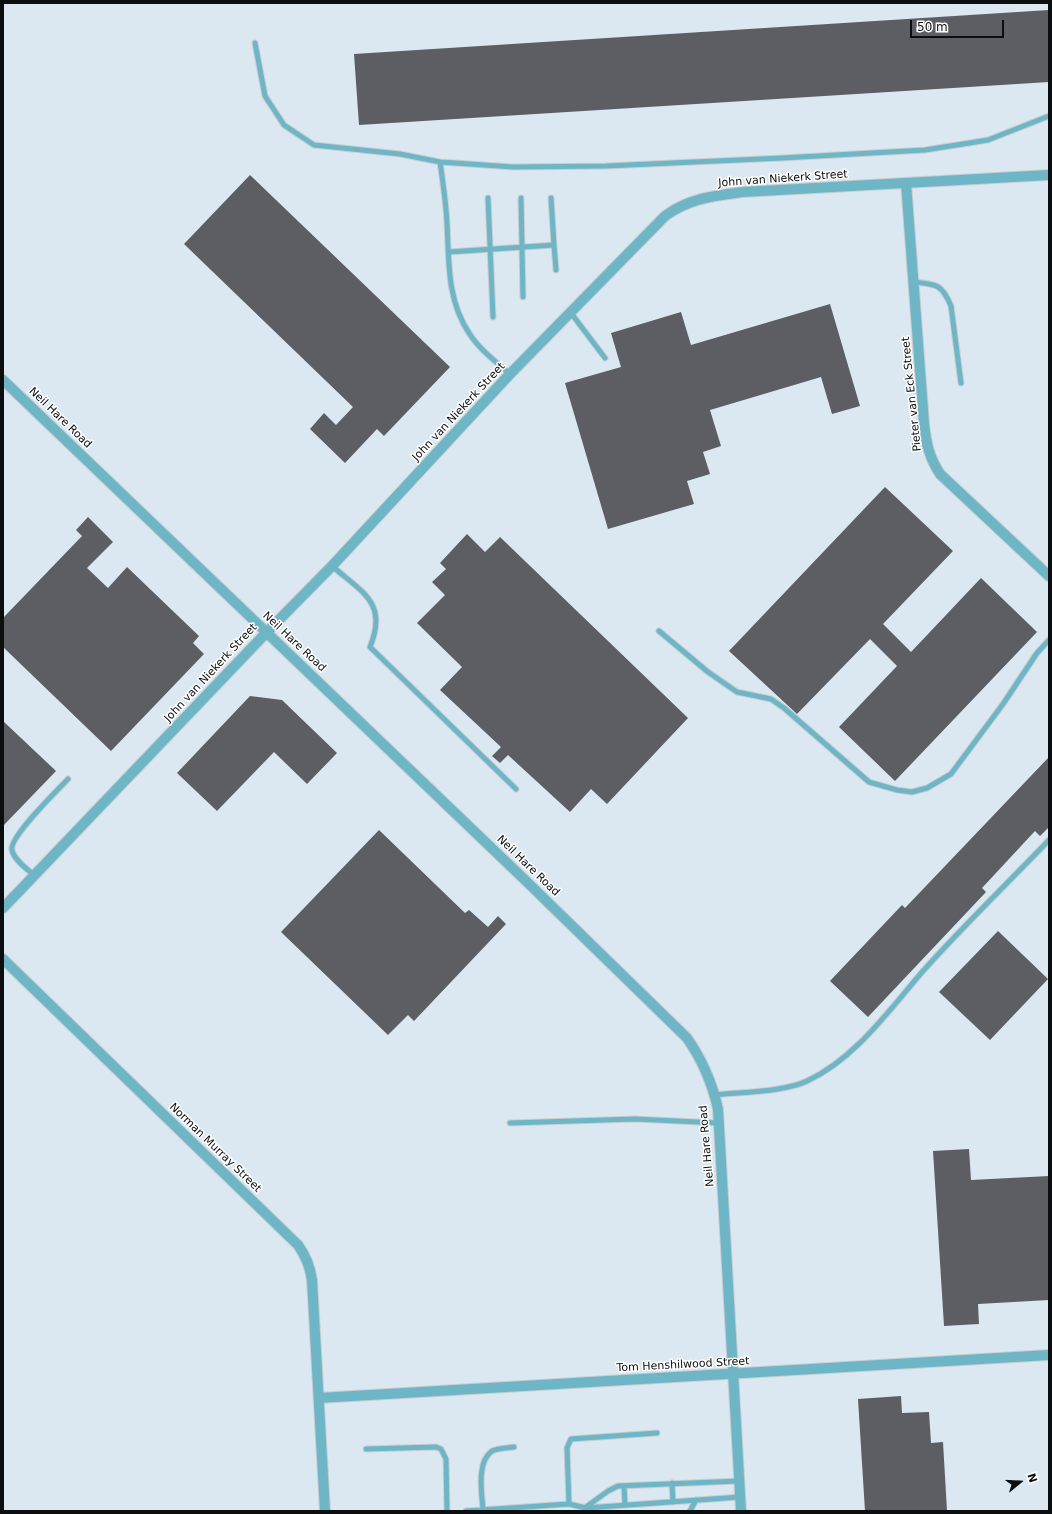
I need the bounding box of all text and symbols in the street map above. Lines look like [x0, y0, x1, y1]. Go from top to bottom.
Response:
scale bar [912, 12, 1006, 38]
text: 50 m [917, 20, 948, 34]
street label: John van Niekerk Street [718, 168, 848, 190]
street label: Pieter van Eck Street [899, 336, 925, 452]
street label: John van Niekerk Street [410, 360, 508, 464]
street label: Neil Hare Road [26, 385, 94, 451]
street label: Neil Hare Road [260, 609, 328, 675]
street label: John van Niekerk Street [162, 621, 260, 725]
street label: Neil Hare Road [494, 833, 562, 899]
street label: Norman Murray Street [166, 1101, 264, 1195]
street label: Neil Hare Road [697, 1105, 717, 1187]
street label: Tom Henshilwood Street [616, 1355, 750, 1375]
north arrow [1000, 1462, 1040, 1502]
text: N [1024, 1472, 1039, 1485]

